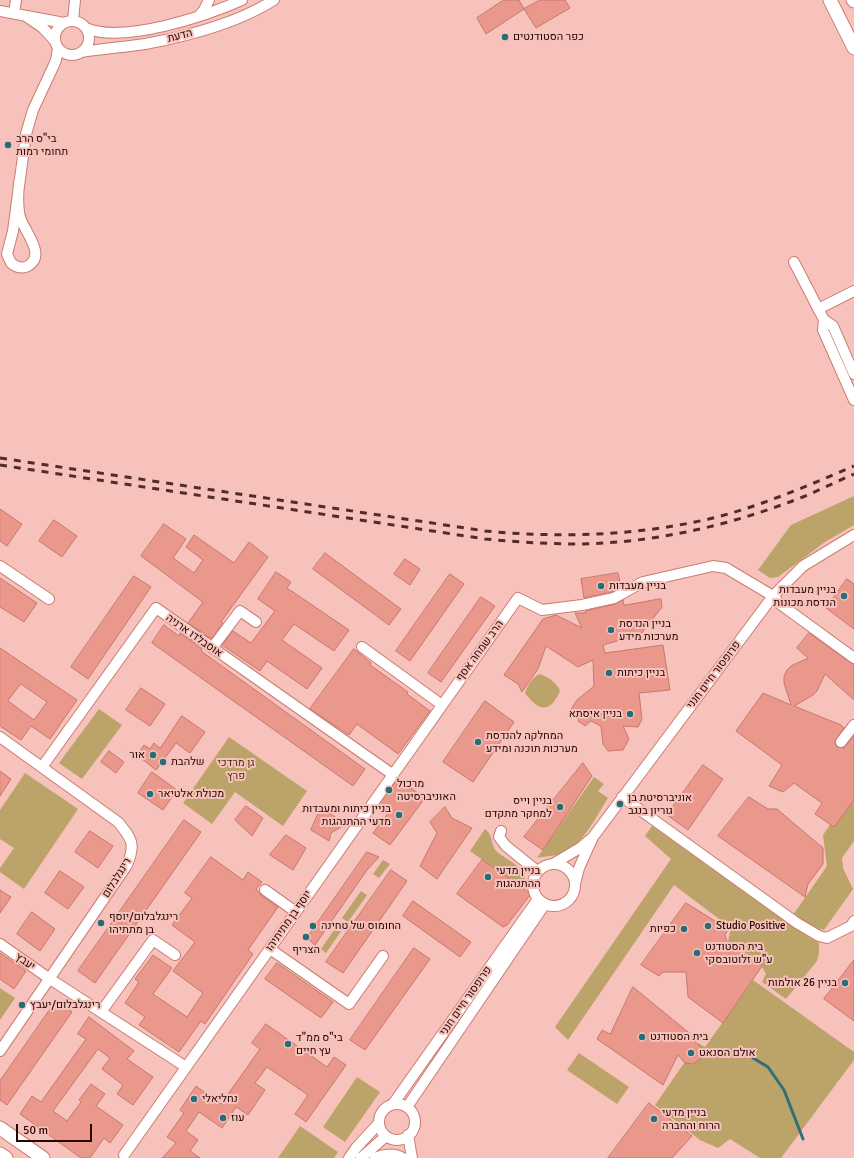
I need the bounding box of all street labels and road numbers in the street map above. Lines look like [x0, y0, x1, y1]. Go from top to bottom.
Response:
street label: הדעת [166, 26, 194, 46]
street label: אוסבלדו ארניה [163, 612, 225, 660]
street label: הרב שמחה אסף [454, 618, 506, 684]
street label: פרופסור חיים חנני [684, 639, 744, 711]
street label: רינגלבלום [100, 856, 134, 900]
street label: יוסף בן מתיתיהו [263, 888, 315, 954]
street label: יעבץ [12, 950, 38, 974]
street label: פרופסור חיים חנני [437, 964, 495, 1038]

